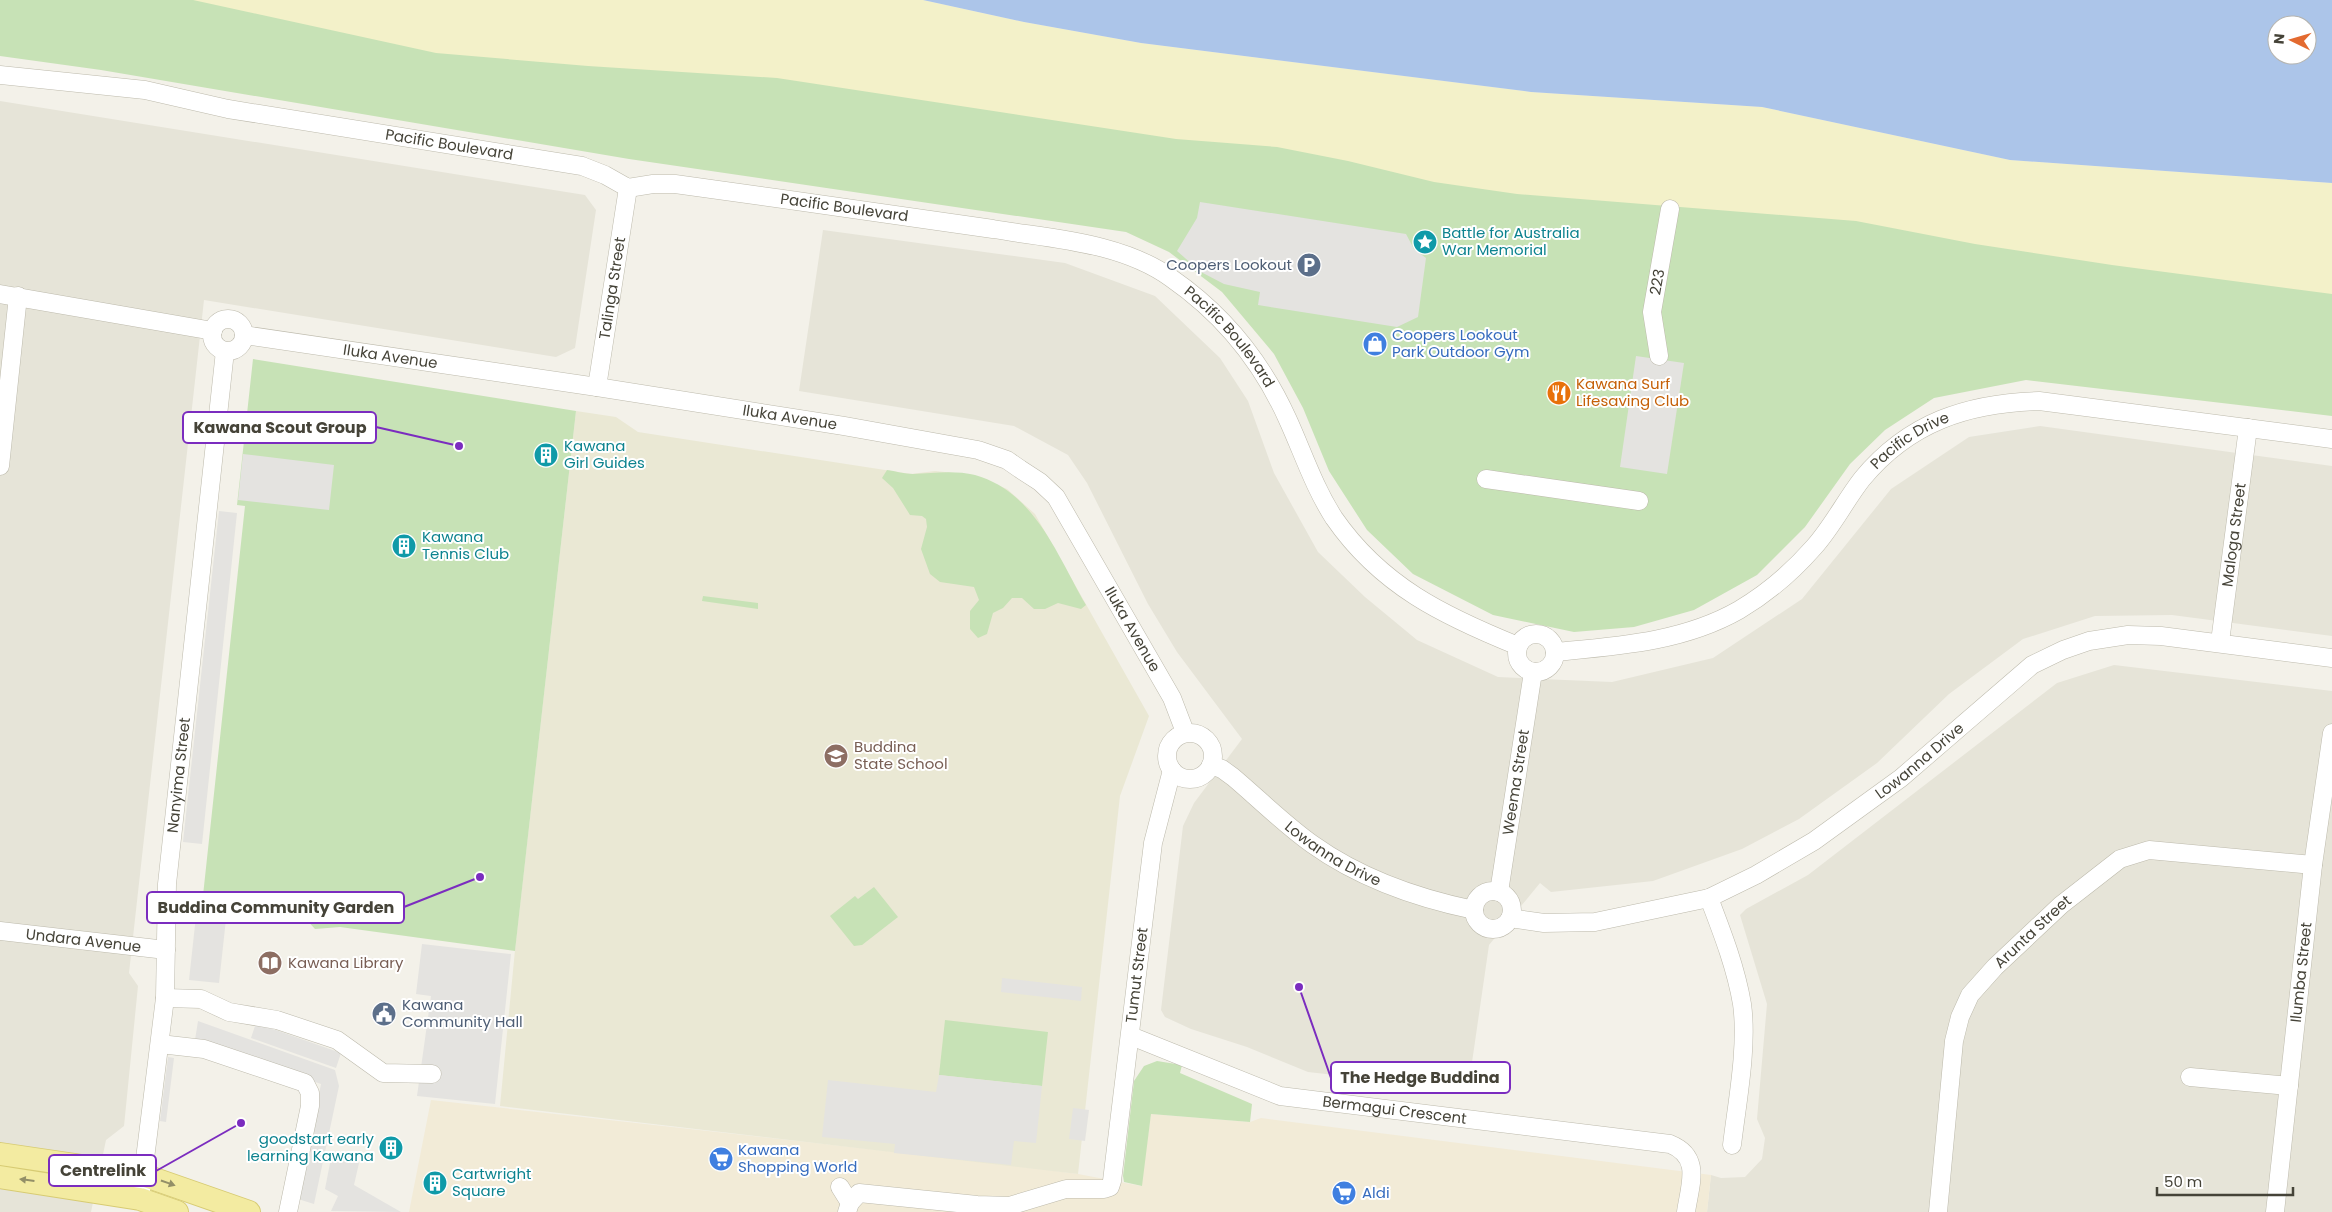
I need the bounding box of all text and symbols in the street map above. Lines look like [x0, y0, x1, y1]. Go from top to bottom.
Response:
north arrow [2267, 15, 2317, 65]
text: N [2269, 33, 2289, 45]
street label: Pacific Boulevard [384, 123, 515, 165]
street label: Pacific Boulevard [779, 188, 910, 226]
place label: Battle for Australia War Memorial [1442, 222, 1580, 260]
place icon: Battle for Australia War Memorial [1412, 229, 1438, 255]
street label: Talinga Street [594, 235, 630, 341]
parking icon: Coopers Lookout [1296, 252, 1322, 278]
place label: Coopers Lookout [1166, 254, 1292, 275]
street label: 223 [1644, 267, 1669, 297]
street label: Pacific Boulevard [1180, 281, 1280, 391]
place label: Coopers Lookout Park Outdoor Gym [1392, 324, 1530, 362]
shop icon: Coopers Lookout Park Outdoor Gym [1362, 331, 1388, 357]
street label: Iluka Avenue [342, 339, 439, 373]
place label: Kawana Surf Lifesaving Club [1576, 373, 1689, 411]
restaurant icon: Kawana Surf Lifesaving Club [1546, 380, 1572, 406]
street label: Iluka Avenue [741, 399, 839, 435]
street label: Pacific Drive [1865, 406, 1952, 474]
callout: Kawana Scout Group [183, 412, 376, 443]
text: Kawana Scout Group [193, 416, 367, 439]
place label: Kawana Girl Guides [564, 435, 645, 473]
building icon: Kawana Girl Guides [533, 442, 559, 468]
street label: Maloga Street [2216, 482, 2251, 588]
place label: Kawana Tennis Club [422, 526, 509, 564]
building icon: Kawana Tennis Club [391, 533, 417, 559]
street label: Iluka Avenue [1100, 583, 1166, 676]
street label: Nanyima Street [162, 716, 195, 834]
street label: Lowanna Drive [1871, 717, 1968, 803]
street label: Weema Street [1497, 728, 1534, 837]
place label: Buddina State School [854, 736, 948, 774]
school or university icon: Buddina State School [823, 743, 849, 769]
street label: Lowanna Drive [1281, 816, 1384, 891]
street label: Arunta Street [1989, 890, 2075, 973]
callout: Buddina Community Garden [147, 892, 404, 923]
text: Buddina Community Garden [158, 896, 394, 919]
street label: Ilumba Street [2285, 921, 2317, 1024]
street label: Undara Avenue [25, 923, 142, 957]
street label: Tumut Street [1120, 926, 1153, 1024]
library icon: Kawana Library [257, 950, 283, 976]
place label: Kawana Library [288, 952, 404, 973]
place label: Kawana Community Hall [402, 994, 523, 1032]
public building icon: Kawana Community Hall [371, 1001, 397, 1027]
callout: The Hedge Buddina [1331, 1062, 1510, 1093]
text: The Hedge Buddina [1340, 1066, 1500, 1089]
street label: Bermagui Crescent [1321, 1090, 1468, 1129]
place label: goodstart early learning Kawana [247, 1128, 375, 1166]
building icon: goodstart early learning Kawana [378, 1135, 404, 1161]
place label: Kawana Shopping World [738, 1139, 857, 1177]
supermarket icon: Kawana Shopping World [708, 1146, 734, 1172]
callout: Centrelink [49, 1155, 156, 1186]
text: Centrelink [60, 1159, 146, 1182]
place label: Cartwright Square [452, 1163, 532, 1201]
scale bar [2157, 1164, 2293, 1196]
building icon: Cartwright Square [422, 1170, 448, 1196]
text: 50 m [2164, 1171, 2202, 1192]
one-way arrow [18, 1176, 34, 1184]
one-way arrow [161, 1180, 176, 1187]
supermarket icon: Aldi [1331, 1180, 1357, 1206]
place label: Aldi [1362, 1182, 1390, 1203]

